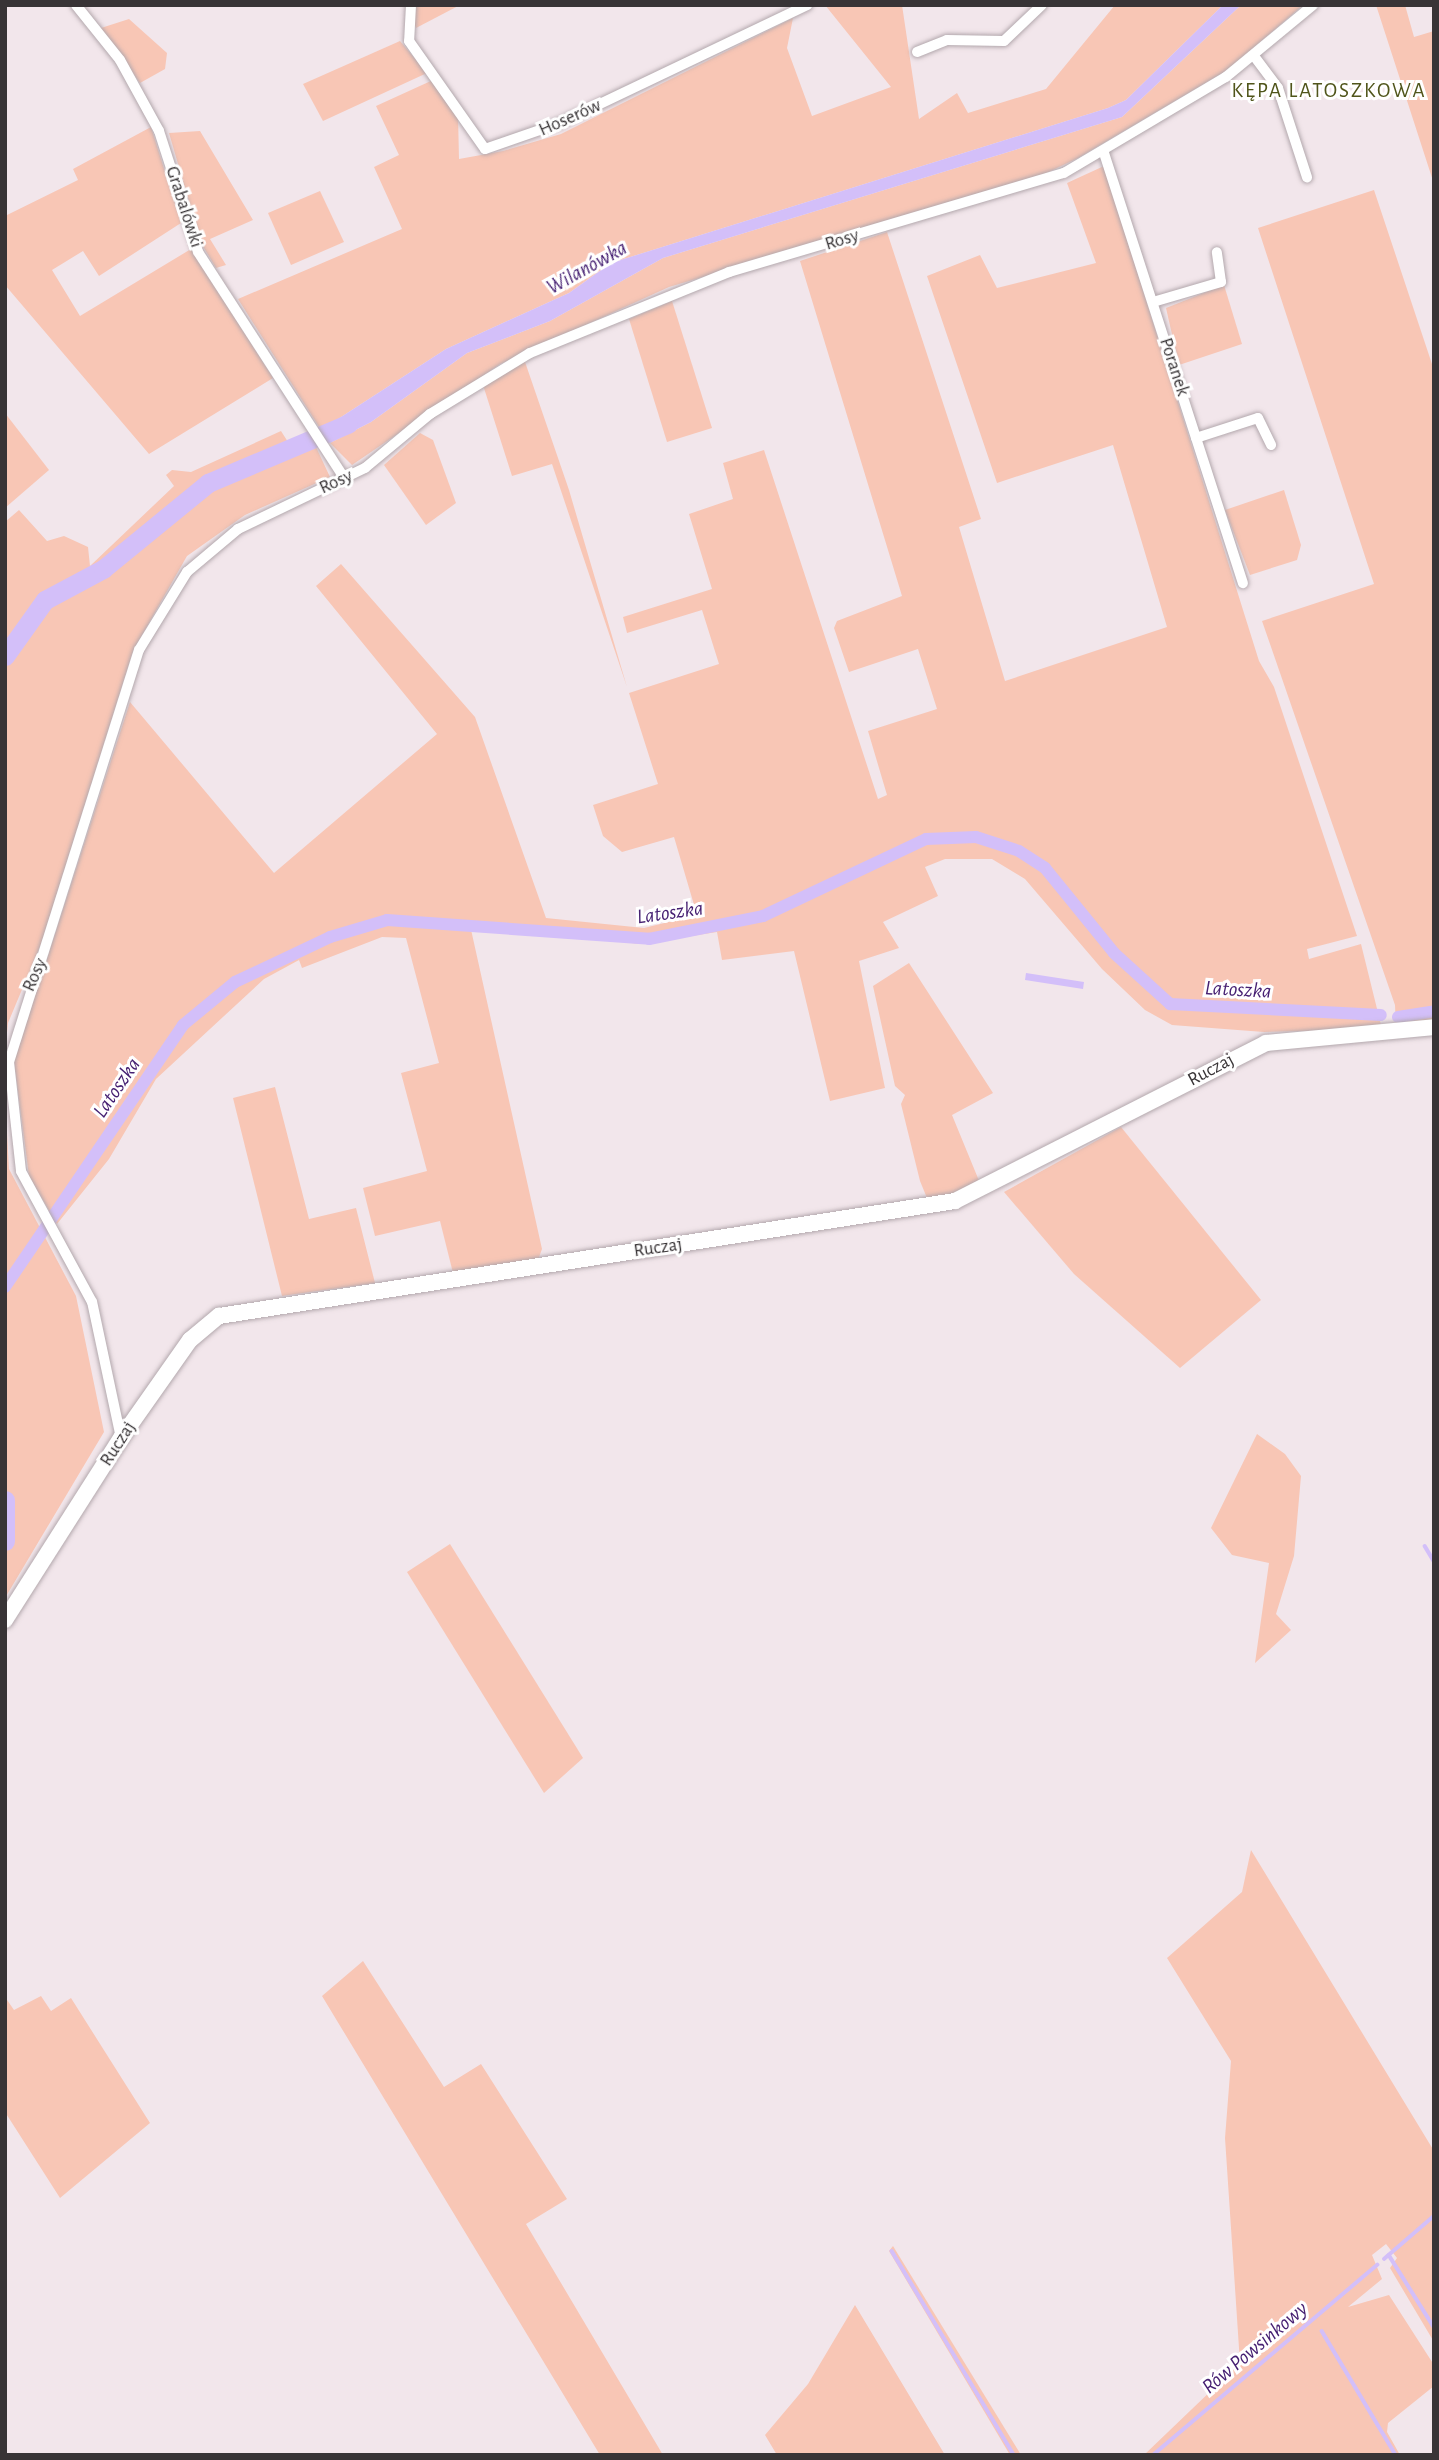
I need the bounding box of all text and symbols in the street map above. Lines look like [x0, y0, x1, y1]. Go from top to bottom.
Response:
district label: KĘPA LATOSZKOWA [1233, 78, 1425, 104]
street label: Hoserów [535, 94, 605, 142]
street label: Grabalówki [160, 163, 208, 251]
street label: Rosy [822, 224, 862, 256]
water label: Wilanówka [542, 236, 632, 300]
street label: Poranek [1154, 335, 1194, 399]
street label: Rosy [316, 464, 356, 500]
water label: Latoszka [635, 896, 705, 930]
street label: Rosy [18, 955, 52, 995]
water label: Latoszka [1204, 976, 1272, 1004]
street label: Ruczaj [1184, 1048, 1238, 1092]
water label: Latoszka [88, 1053, 146, 1123]
street label: Ruczaj [632, 1233, 684, 1263]
street label: Ruczaj [95, 1417, 141, 1471]
water label: Rów Powsinkowy [1197, 2296, 1313, 2400]

